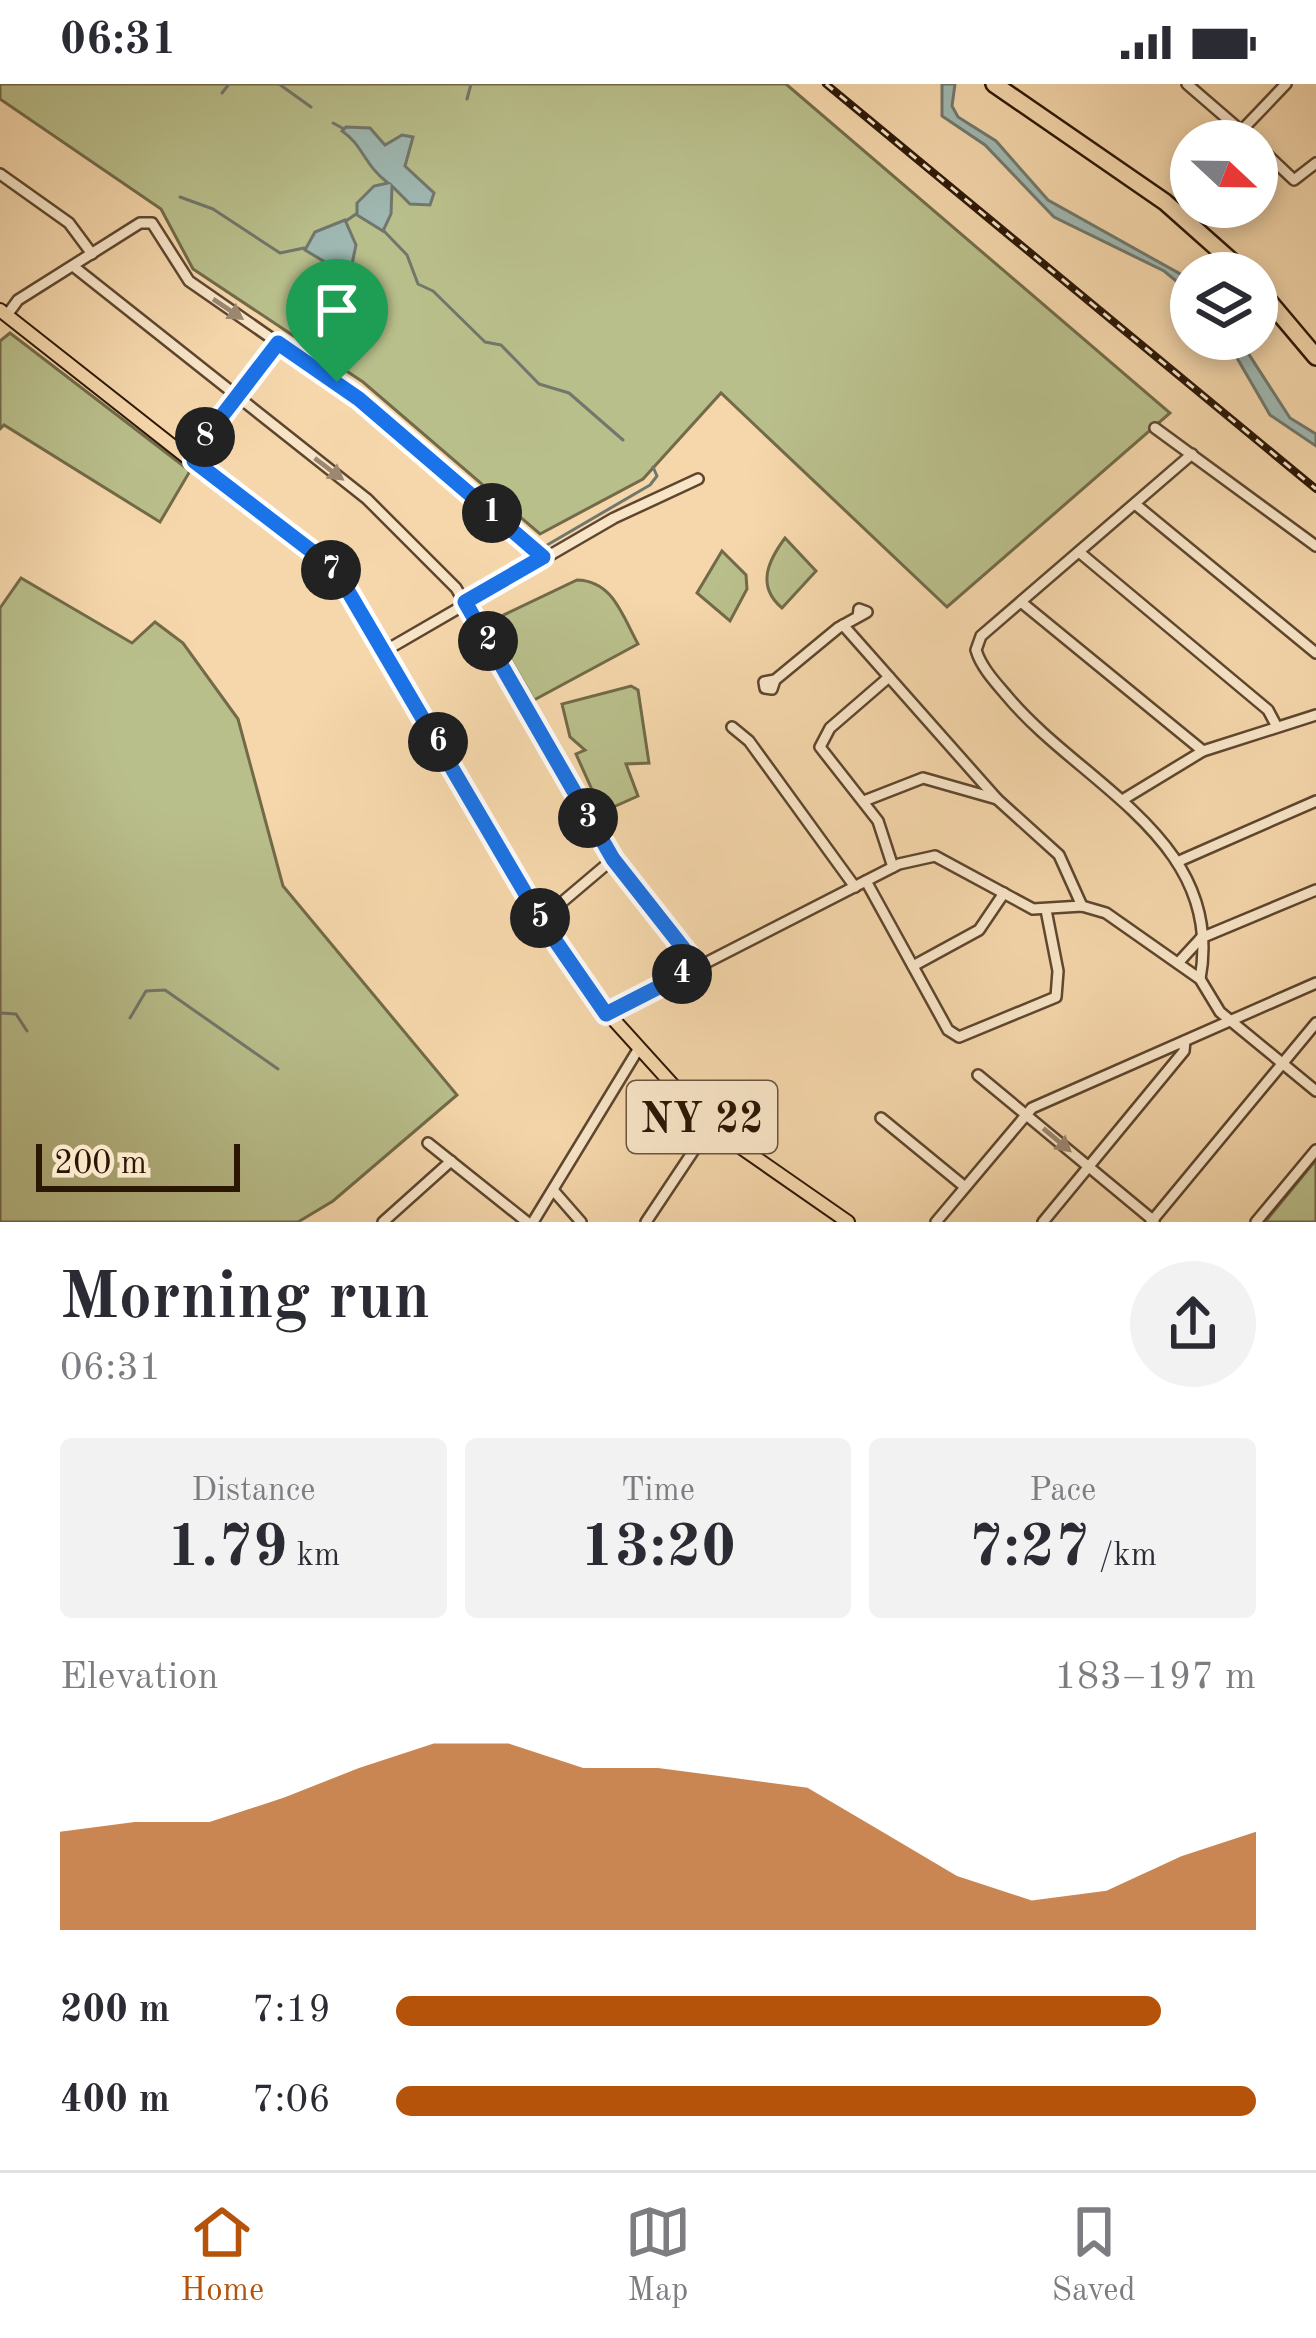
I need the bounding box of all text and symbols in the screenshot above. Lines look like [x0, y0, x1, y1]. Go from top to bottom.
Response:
text: 06:31 [60, 19, 177, 64]
north arrow [1170, 120, 1278, 228]
map controls [1170, 120, 1278, 360]
button: layers [1170, 252, 1278, 360]
pin [286, 259, 388, 382]
icon: arrive [304, 277, 370, 343]
one-way arrow [211, 297, 244, 319]
pin: 8 [175, 407, 235, 467]
text: 8 [195, 420, 215, 453]
one-way arrow [313, 457, 344, 481]
pin: 1 [462, 483, 522, 543]
text: 1 [482, 496, 502, 529]
pin: 7 [301, 540, 361, 600]
text: 7 [321, 553, 341, 586]
pin: 2 [458, 611, 518, 671]
text: 2 [478, 624, 498, 657]
pin: 6 [408, 712, 468, 772]
text: 6 [428, 725, 448, 758]
pin: 3 [558, 788, 618, 848]
text: 3 [578, 801, 598, 834]
pin: 5 [510, 888, 570, 948]
text: 5 [530, 901, 550, 934]
pin: 4 [652, 944, 712, 1004]
text: 4 [672, 957, 692, 990]
road number: NY 22 [627, 1081, 777, 1153]
one-way arrow [1042, 1127, 1072, 1153]
scale bar [36, 1138, 240, 1191]
text: 200 m [54, 1148, 147, 1181]
button: share [1130, 1261, 1256, 1387]
text: Morning run [60, 1267, 430, 1333]
text: 06:31 [60, 1349, 161, 1388]
text: Distance [191, 1475, 315, 1508]
text: Time [621, 1475, 695, 1508]
text: Pace [1029, 1475, 1096, 1508]
text: 1.79 [166, 1519, 288, 1579]
text: 13:20 [580, 1519, 736, 1579]
text: 7:27 [968, 1519, 1090, 1579]
text: km [288, 1540, 340, 1573]
text: /km [1090, 1540, 1157, 1573]
text: Elevation [60, 1658, 219, 1697]
text: 183–197 m [1054, 1658, 1256, 1697]
text: 200 m [60, 1991, 170, 2030]
text: 7:19 [252, 1991, 331, 2030]
text: 400 m [60, 2081, 170, 2120]
text: 7:06 [252, 2081, 331, 2120]
tab: Home [180, 2199, 264, 2312]
tab: Map [625, 2199, 691, 2312]
tab: Saved [1052, 2199, 1136, 2312]

